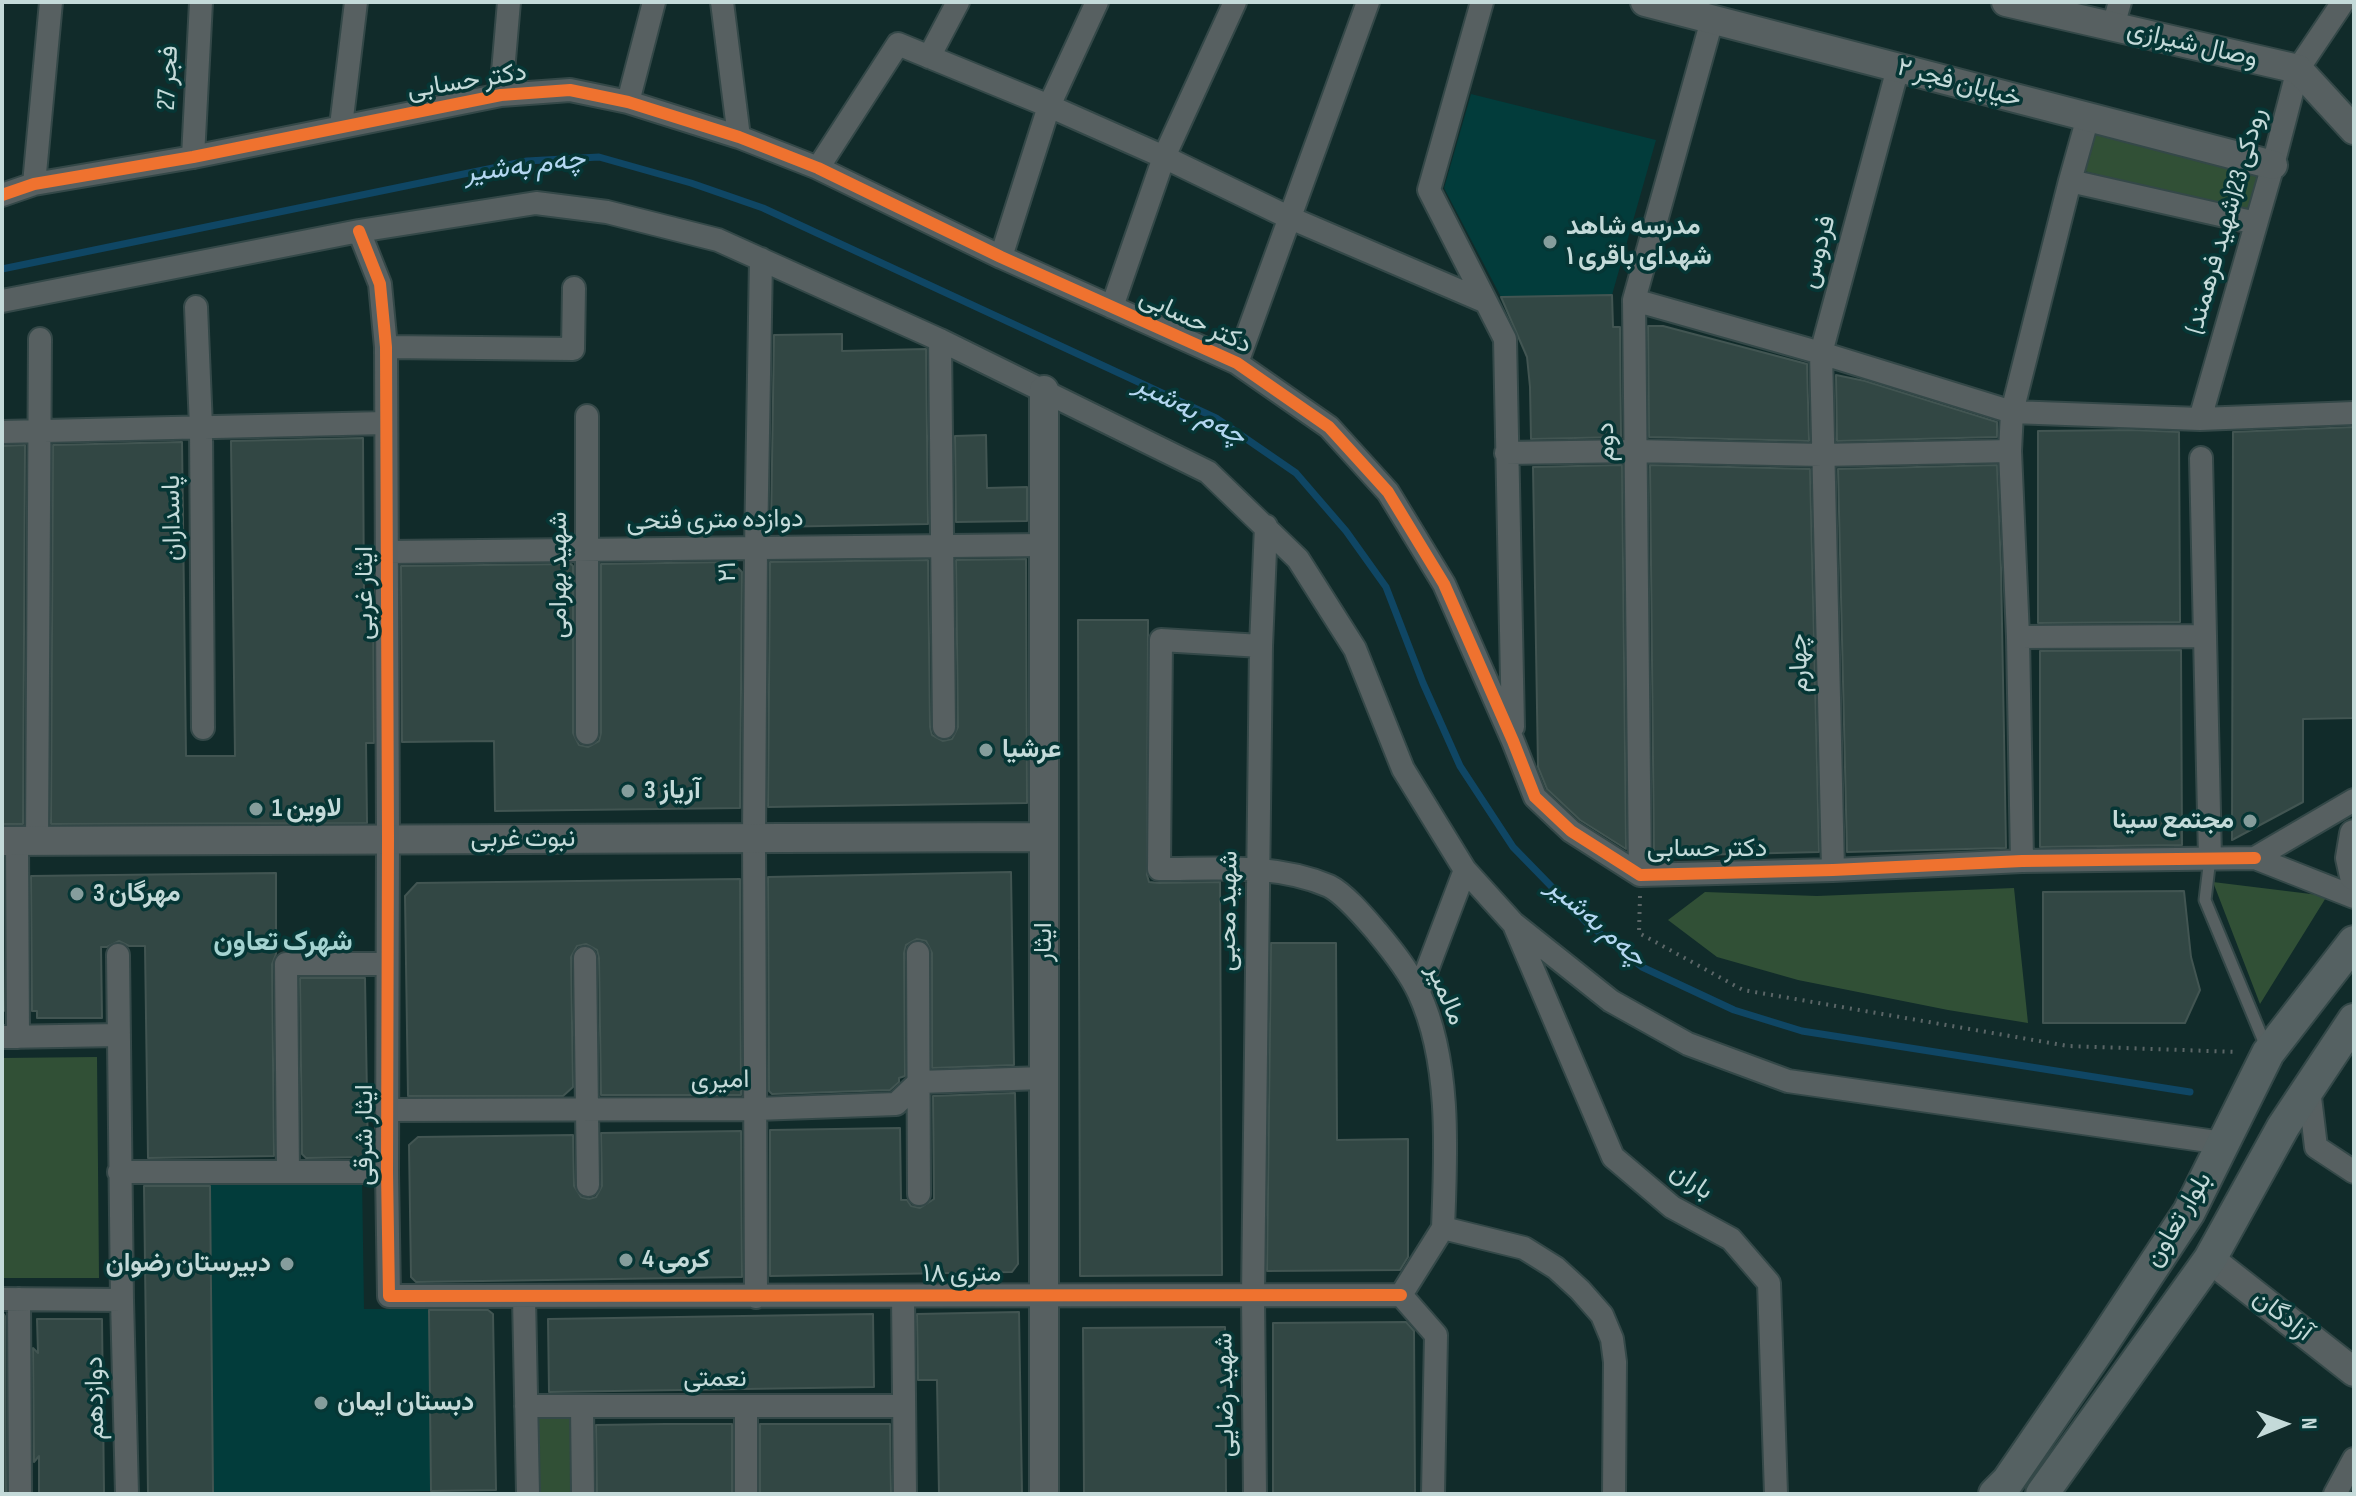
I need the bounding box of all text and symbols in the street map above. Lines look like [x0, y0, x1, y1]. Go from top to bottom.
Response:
street label: وصال شیرازی [2124, 15, 2260, 75]
street label: فجر 27 [152, 45, 186, 111]
street label: خیابان فجر ۲ [1894, 52, 2024, 116]
street label: دکتر حسابی [405, 57, 529, 107]
street label: رودکی 23(شهید فرهمند) [2180, 104, 2274, 338]
water label: چەم بەشیر [463, 143, 587, 191]
place label: مدرسه شاهد شهدای باقری ۱ [1566, 211, 1712, 272]
street label: فردوس [1794, 212, 1844, 292]
marker: مدرسه شاهد شهدای باقری ۱ [1541, 233, 1559, 251]
street label: دکتر حسابی [1134, 282, 1256, 362]
water label: چەم بەشیر [1129, 368, 1251, 454]
street label: دوم [1591, 422, 1623, 462]
street label: پاسداران [157, 475, 189, 561]
street label: دوازده متری فتحی [626, 504, 804, 538]
street label: شهید بهرامی [543, 512, 575, 638]
street label: ایثار غربی [349, 546, 381, 640]
street label: ۲۱ [712, 561, 744, 583]
street label: چهارم [1783, 633, 1817, 693]
place label: عرشیا [1002, 734, 1061, 766]
marker: عرشیا [977, 741, 995, 759]
place label: آریاز 3 [644, 775, 701, 807]
marker: آریاز 3 [619, 782, 637, 800]
place label: لاوین 1 [272, 793, 342, 825]
marker: لاوین 1 [247, 800, 265, 818]
place label: مجتمع سینا [2112, 805, 2234, 837]
marker: مجتمع سینا [2241, 812, 2259, 830]
street label: نبوت غربی [471, 823, 575, 855]
street label: دکتر حسابی [1647, 833, 1767, 865]
street label: شهید محبی [1212, 850, 1246, 972]
water label: چەم بەشیر [1539, 871, 1653, 975]
place label: مهرگان 3 [93, 878, 181, 910]
marker: مهرگان 3 [68, 885, 86, 903]
street label: ایثار [1028, 922, 1060, 962]
district label: شهرک تعاون [213, 926, 353, 960]
street label: مالمیر [1418, 960, 1472, 1030]
street label: امیری [690, 1065, 750, 1097]
street label: ایثار شرقی [349, 1084, 381, 1186]
street label: باران [1664, 1156, 1718, 1208]
street label: بلوار تعاون [2138, 1167, 2220, 1273]
place label: کرمی 4 [642, 1244, 710, 1276]
place label: دبیرستان رضوان [106, 1248, 271, 1280]
marker: کرمی 4 [617, 1251, 635, 1269]
marker: دبیرستان رضوان [278, 1255, 296, 1273]
street label: ۱۸ متری [923, 1258, 1001, 1290]
street label: آزادگان [2246, 1283, 2318, 1349]
street label: شهید رضایی [1209, 1332, 1243, 1458]
street label: دوازدهم [80, 1356, 112, 1440]
street label: نعمتی [683, 1363, 747, 1395]
north arrow [2244, 1384, 2324, 1464]
place label: دبستان ایمان [337, 1387, 474, 1419]
marker: دبستان ایمان [312, 1394, 330, 1412]
text: N [2295, 1417, 2322, 1430]

